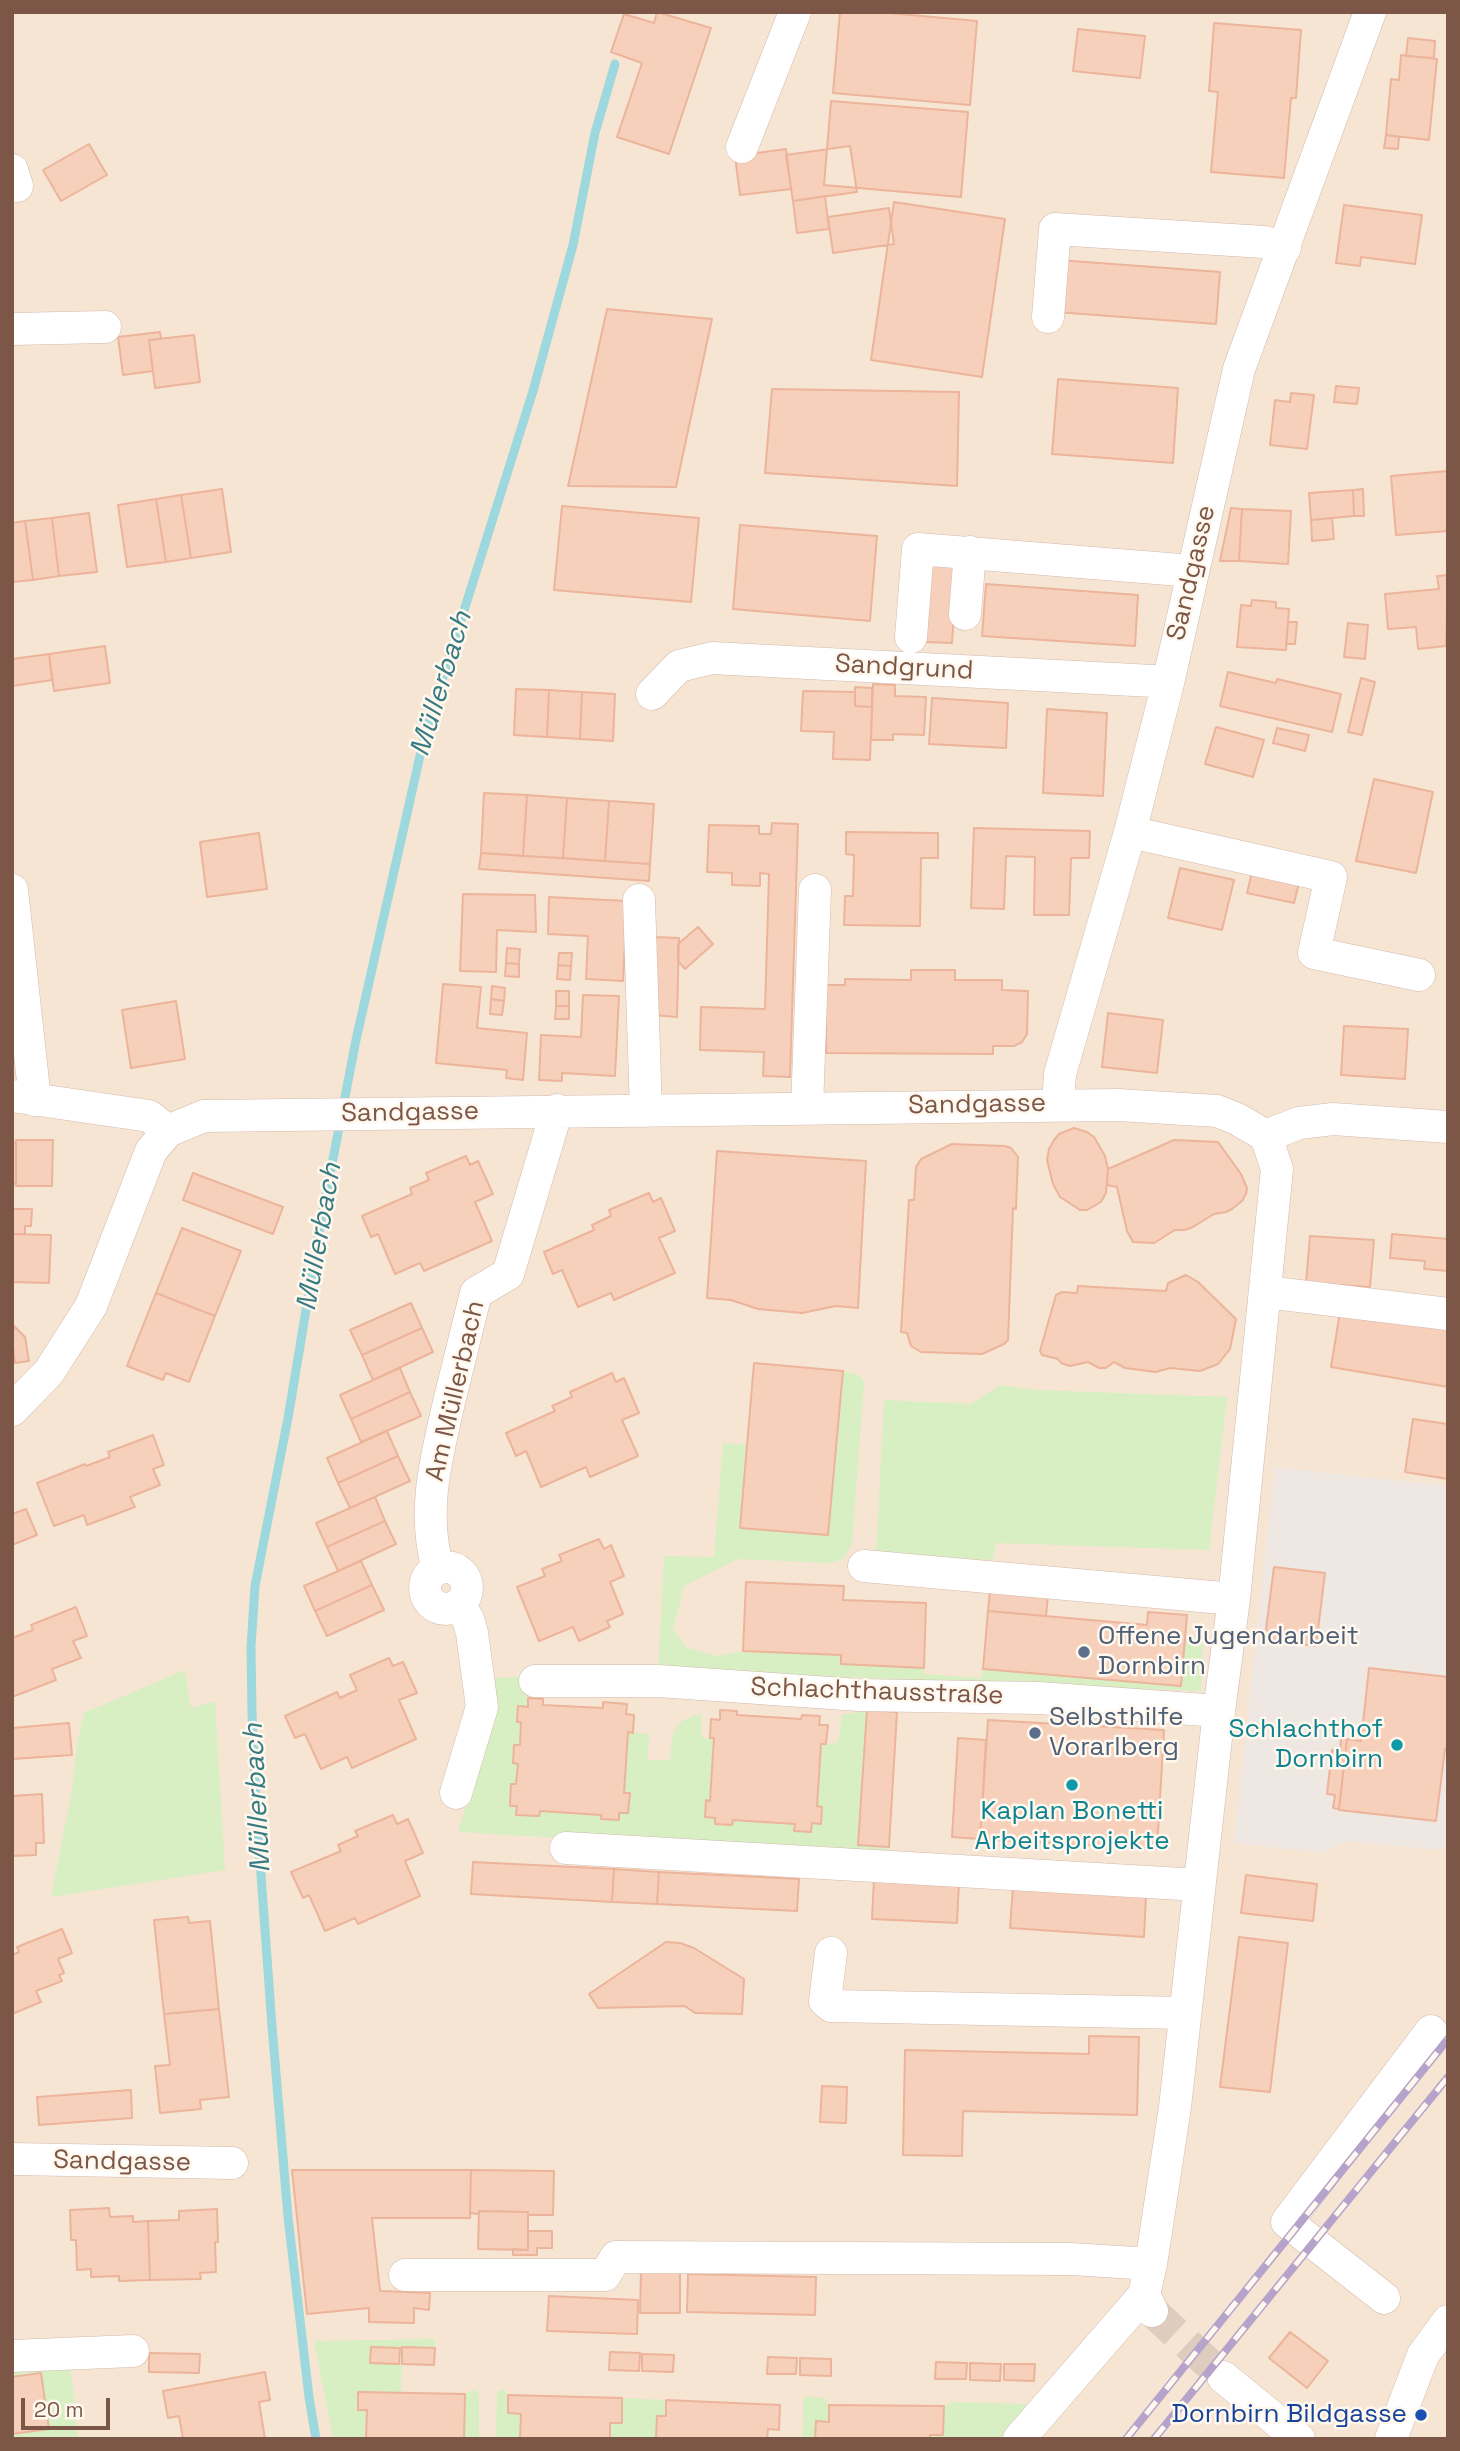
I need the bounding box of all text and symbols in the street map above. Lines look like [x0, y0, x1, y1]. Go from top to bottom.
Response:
street label: Sandgasse [1161, 502, 1223, 644]
water label: Müllerbach [404, 607, 480, 761]
street label: Sandgrund [834, 649, 974, 687]
street label: Sandgasse [908, 1088, 1046, 1122]
street label: Sandgasse [341, 1096, 479, 1130]
water label: Müllerbach [290, 1160, 350, 1314]
street label: Am Müllerbach [420, 1298, 492, 1484]
place label: Offene Jugendarbeit Dornbirn [1098, 1621, 1359, 1682]
marker: Offene Jugendarbeit Dornbirn [1076, 1644, 1092, 1660]
street label: Schlachthausstraße [750, 1672, 1004, 1712]
place label: Selbsthilfe Vorarlberg [1049, 1702, 1184, 1764]
place label: Schlachthof Dornbirn [1229, 1714, 1383, 1776]
water label: Müllerbach [237, 1722, 279, 1874]
marker: Selbsthilfe Vorarlberg [1027, 1725, 1043, 1741]
marker: Schlachthof Dornbirn [1389, 1737, 1405, 1753]
marker: Kaplan Bonetti Arbeitsprojekte [1064, 1777, 1080, 1793]
place label: Kaplan Bonetti Arbeitsprojekte [974, 1796, 1170, 1857]
street label: Sandgasse [53, 2145, 191, 2179]
scale bar [24, 2384, 114, 2428]
text: 20 m [34, 2396, 84, 2423]
place label: Dornbirn Bildgasse [1171, 2399, 1407, 2431]
marker: Dornbirn Bildgasse [1413, 2407, 1429, 2423]

